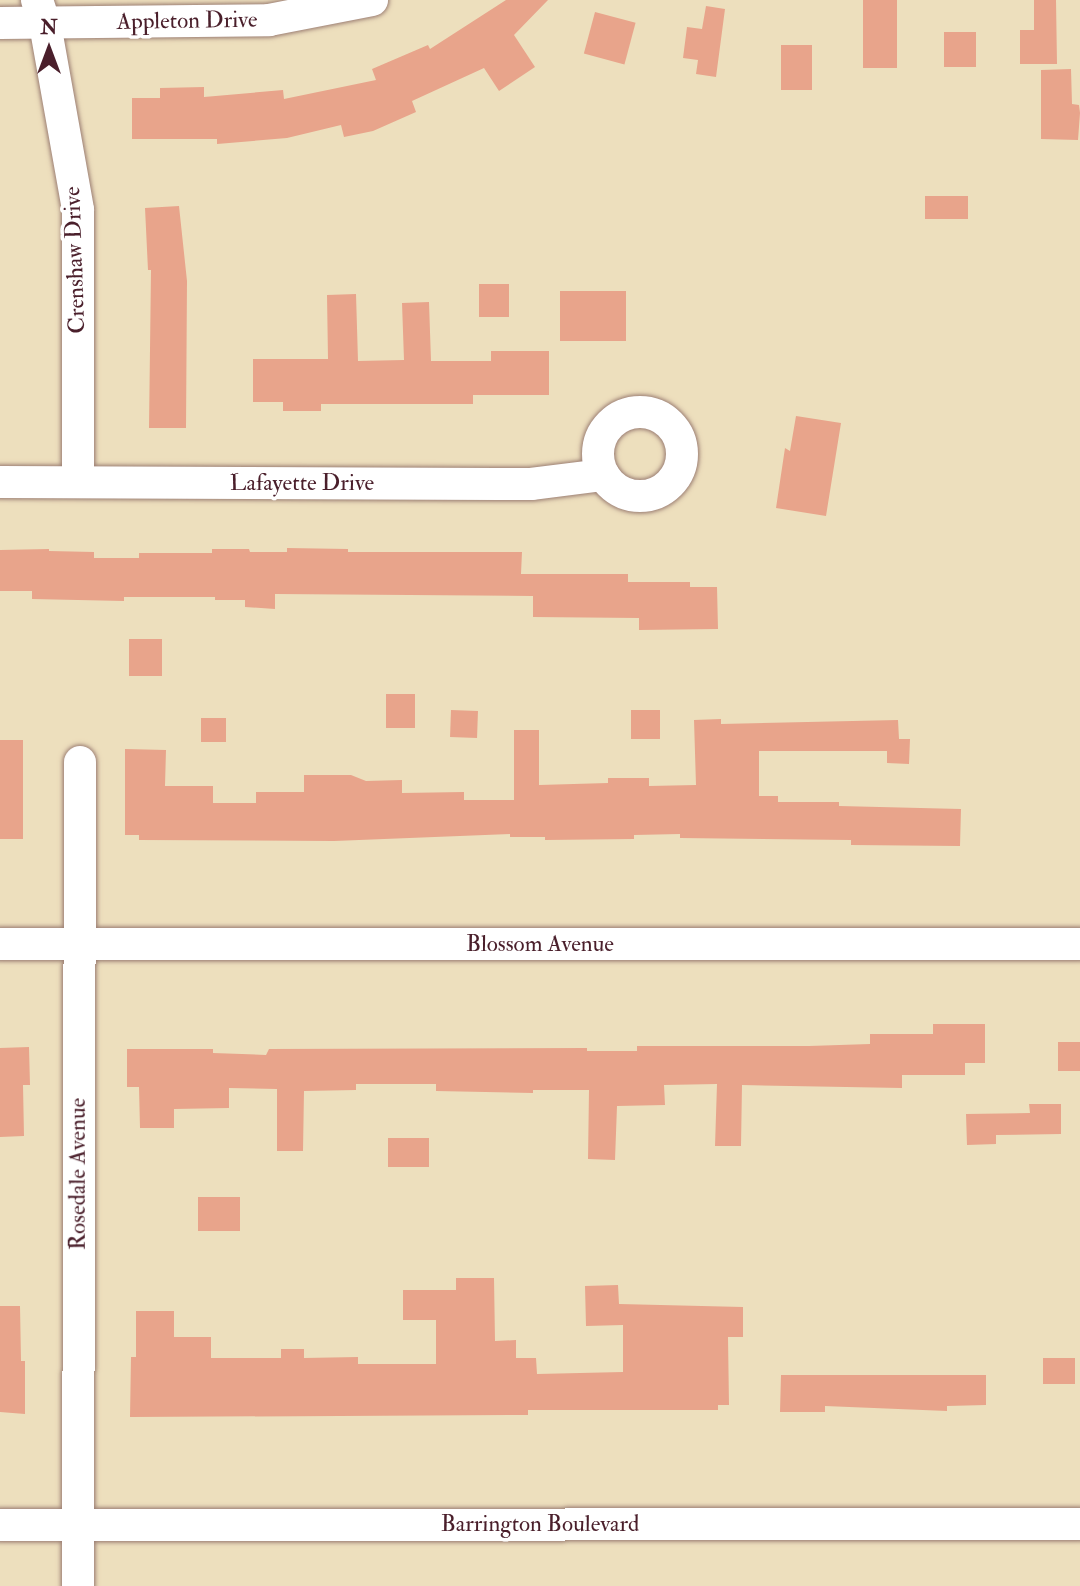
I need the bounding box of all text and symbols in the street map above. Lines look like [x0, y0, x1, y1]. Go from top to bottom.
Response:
street label: Appleton Drive [116, 6, 258, 36]
north arrow [14, 14, 84, 84]
text: N [40, 16, 58, 40]
street label: Crenshaw Drive [59, 186, 91, 334]
street label: Lafayette Drive [230, 469, 374, 497]
street label: Blossom Avenue [466, 930, 614, 958]
street label: Rosedale Avenue [64, 1098, 92, 1250]
street label: Barrington Boulevard [441, 1510, 639, 1538]

